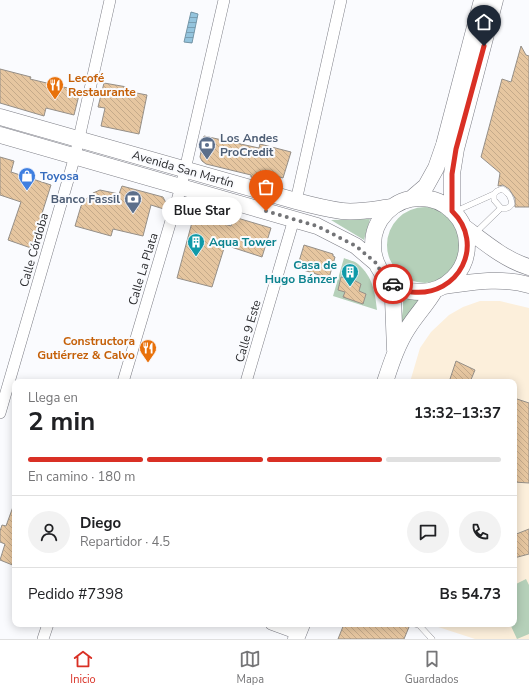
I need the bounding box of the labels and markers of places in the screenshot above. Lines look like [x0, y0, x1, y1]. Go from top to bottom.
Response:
pin [467, 5, 501, 46]
place label: Lecofé Restaurante [68, 70, 136, 100]
restaurant icon: Lecofé Restaurante [45, 75, 65, 100]
place label: Los Andes ProCredit [220, 130, 278, 160]
bank icon: Los Andes ProCredit [197, 135, 217, 160]
shop icon: Toyosa [17, 166, 37, 191]
place label: Toyosa [40, 168, 79, 184]
pin [249, 170, 283, 211]
bank icon: Banco Fassil [123, 189, 143, 214]
place label: Banco Fassil [51, 191, 120, 207]
callout: Blue Star [162, 197, 242, 225]
building icon: Aqua Tower [186, 232, 206, 257]
place label: Aqua Tower [209, 234, 277, 250]
place label: Casa de Hugo Bánzer [265, 257, 337, 287]
building icon: Casa de Hugo Bánzer [340, 262, 360, 287]
place label: Constructora Gutiérrez & Calvo [37, 333, 135, 363]
restaurant icon: Constructora Gutiérrez & Calvo [138, 338, 158, 363]

